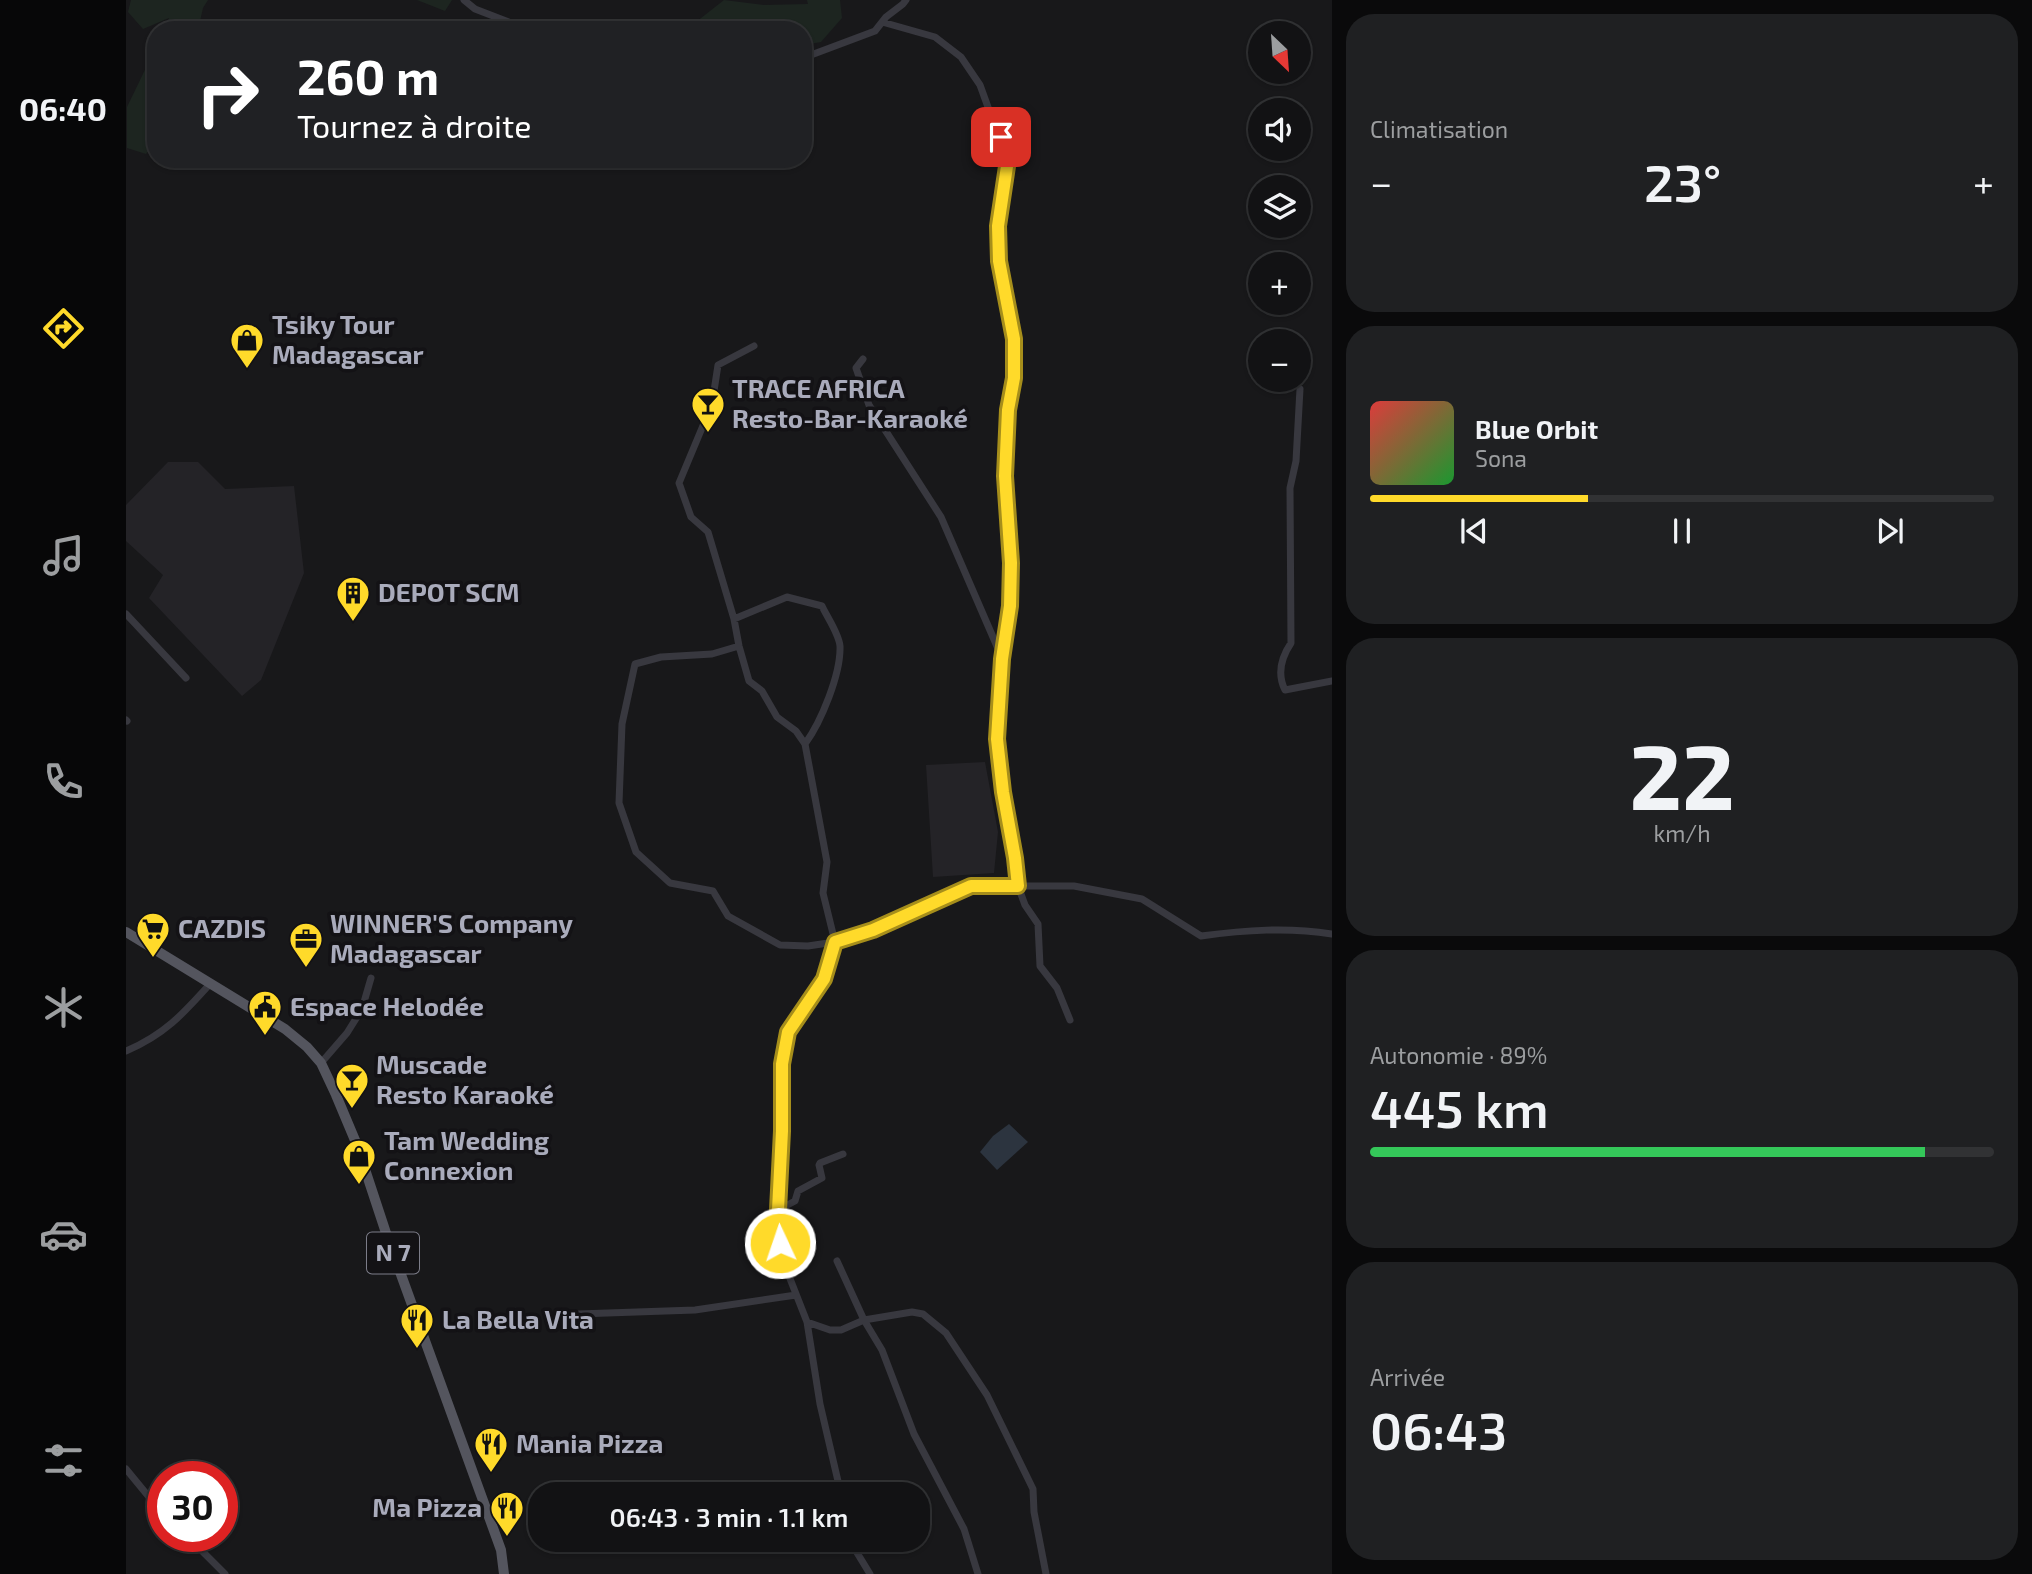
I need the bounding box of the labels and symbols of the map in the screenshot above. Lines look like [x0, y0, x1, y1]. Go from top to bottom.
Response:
north arrow [1248, 21, 1311, 84]
pin [971, 107, 1031, 167]
place label: Tsiky Tour Madagascar [272, 308, 424, 369]
shop icon: Tsiky Tour Madagascar [228, 321, 266, 370]
place label: TRACE AFRICA Resto-Bar-Karaoké [732, 372, 968, 433]
bar icon: TRACE AFRICA Resto-Bar-Karaoké [689, 385, 727, 434]
building icon: DEPOT SCM [334, 574, 372, 623]
place label: DEPOT SCM [378, 576, 520, 607]
place label: WINNER'S Company Madagascar [330, 907, 573, 968]
supermarket icon: CAZDIS [134, 910, 172, 959]
place label: CAZDIS [178, 912, 266, 943]
office icon: WINNER'S Company Madagascar [287, 920, 325, 969]
public building icon: Espace Helodée [246, 988, 284, 1037]
place label: Espace Helodée [290, 990, 484, 1021]
place label: Muscade Resto Karaoké [376, 1048, 554, 1109]
bar icon: Muscade Resto Karaoké [333, 1061, 371, 1110]
place label: Tam Wedding Connexion [384, 1124, 549, 1185]
shop icon: Tam Wedding Connexion [340, 1137, 378, 1186]
position arrow [743, 1206, 817, 1280]
road number: N 7 [367, 1232, 419, 1274]
restaurant icon: La Bella Vita [398, 1301, 436, 1350]
place label: La Bella Vita [442, 1303, 594, 1334]
restaurant icon: Mania Pizza [472, 1425, 510, 1474]
place label: Mania Pizza [516, 1427, 663, 1458]
speed limit sign: 30 [147, 1461, 238, 1552]
restaurant icon: Ma Pizza [488, 1489, 526, 1538]
place label: Ma Pizza [372, 1491, 482, 1522]

